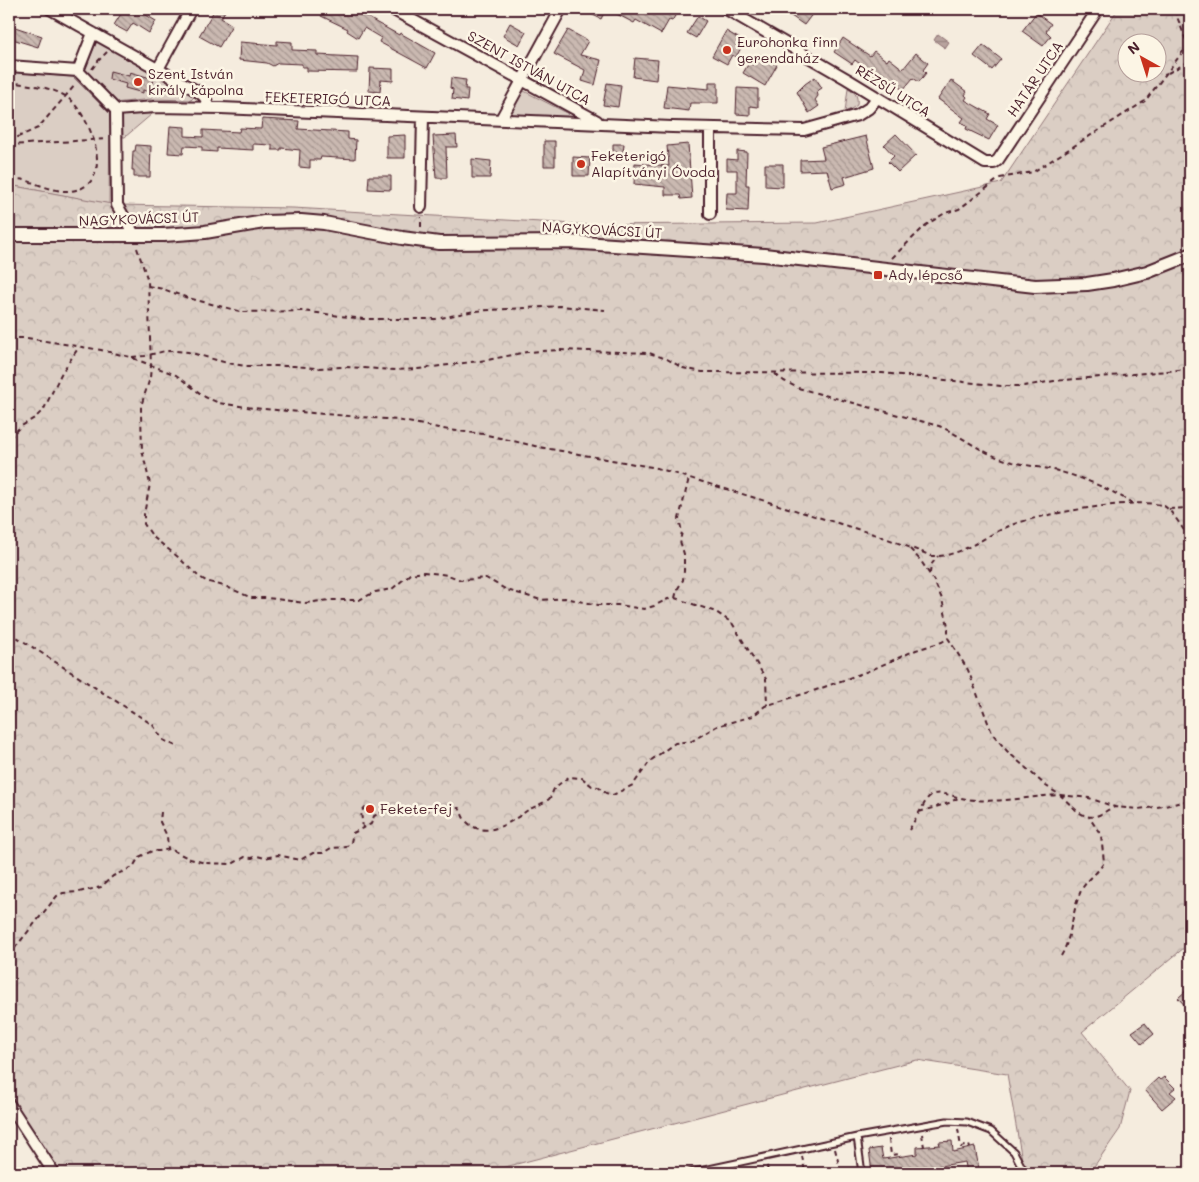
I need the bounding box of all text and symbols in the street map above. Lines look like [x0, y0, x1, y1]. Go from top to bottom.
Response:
street label: SZENT ISTVÁN UTCA [464, 26, 594, 109]
place label: Eurohonka finn gerendaház [737, 32, 838, 67]
north arrow [1116, 32, 1166, 82]
street label: HATÁR UTCA [1002, 37, 1067, 120]
text: N [1123, 37, 1144, 58]
marker: Eurohonka finn gerendaház [721, 44, 733, 56]
street label: RÉZSŰ UTCA [852, 60, 934, 121]
place label: Szent István király kápolna [148, 64, 244, 99]
marker: Szent István király kápolna [132, 76, 144, 88]
street label: FEKETERIGÓ UTCA [265, 87, 391, 110]
place label: Feketerigó Alapítványi Óvoda [591, 146, 716, 181]
marker: Feketerigó Alapítványi Óvoda [575, 158, 587, 170]
street label: NAGYKOVÁCSI ÚT [78, 207, 200, 230]
street label: NAGYKOVÁCSI ÚT [541, 217, 663, 242]
place label: Ady lépcső [888, 265, 963, 284]
marker: Ady lépcső [872, 269, 884, 281]
place label: Fekete-fej [380, 799, 452, 818]
marker: Fekete-fej [364, 803, 376, 815]

